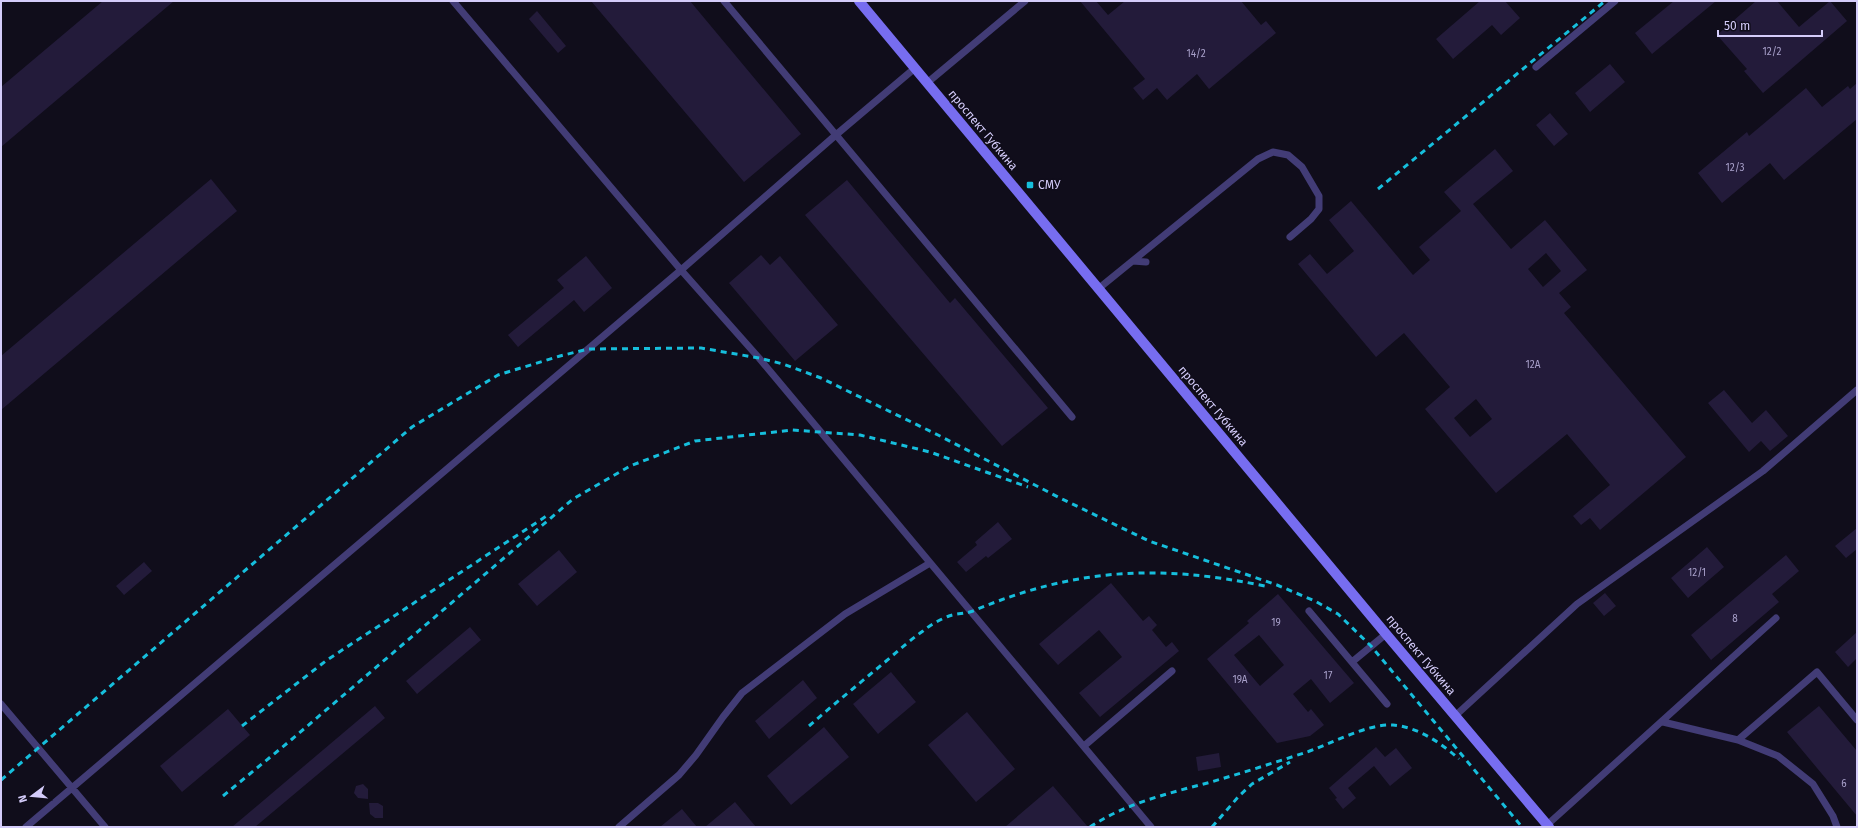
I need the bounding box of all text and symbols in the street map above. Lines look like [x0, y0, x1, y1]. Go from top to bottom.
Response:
scale bar [1718, 12, 1822, 38]
text: 50 m [1724, 19, 1750, 33]
house number: 12/2 [1762, 46, 1782, 58]
house number: 14/2 [1186, 48, 1206, 60]
street label: проспект Губкина [945, 87, 1021, 173]
house number: 12/3 [1725, 162, 1745, 174]
place label: СМУ [1038, 178, 1061, 192]
marker: СМУ [1025, 180, 1035, 190]
house number: 12А [1525, 359, 1541, 371]
street label: проспект Губкина [1175, 363, 1251, 449]
house number: 12/1 [1688, 567, 1706, 579]
street label: проспект Губкина [1383, 612, 1459, 698]
house number: 8 [1732, 613, 1738, 625]
house number: 19 [1271, 617, 1281, 629]
house number: 17 [1324, 670, 1333, 682]
house number: 19А [1232, 674, 1248, 686]
north arrow [12, 776, 52, 816]
house number: 6 [1841, 778, 1847, 790]
text: N [16, 793, 30, 804]

